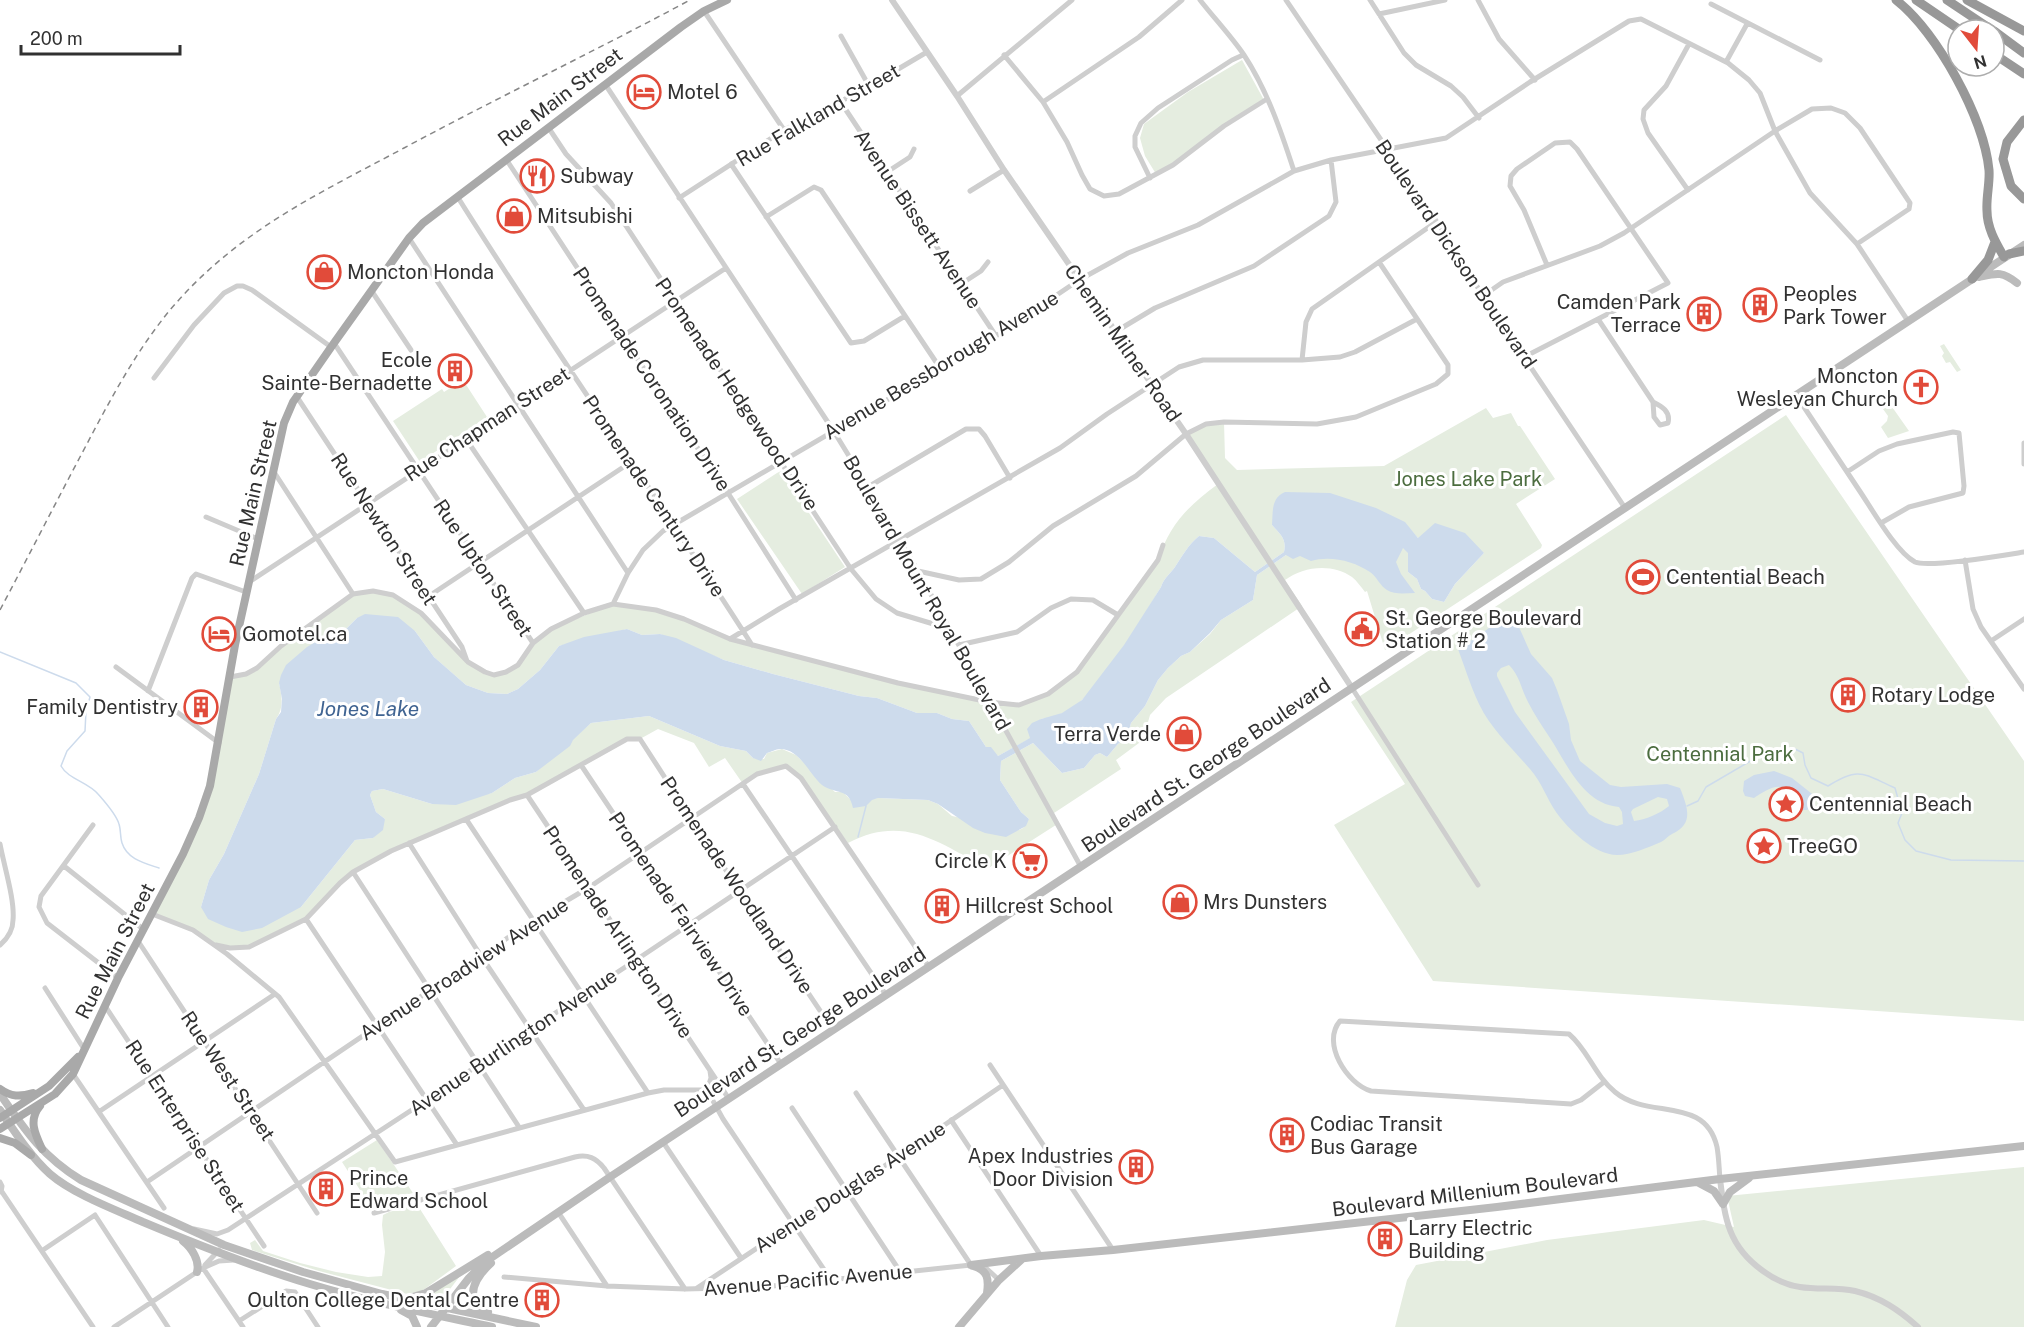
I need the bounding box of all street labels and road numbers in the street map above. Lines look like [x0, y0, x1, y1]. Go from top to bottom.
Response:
street label: Rue Main Street [493, 42, 627, 152]
street label: Rue Falkland Street [732, 58, 904, 172]
street label: Avenue Bissett Avenue [849, 125, 987, 313]
street label: Boulevard Dickson Boulevard [1370, 135, 1542, 373]
street label: Chemin Milner Road [1060, 259, 1186, 427]
street label: Promenade Coronation Drive [568, 262, 736, 496]
street label: Promenade Hedgewood Drive [650, 273, 824, 515]
street label: Avenue Bessborough Avenue [819, 285, 1063, 445]
street label: Rue Chapman Street [400, 362, 574, 486]
street label: Promenade Century Drive [578, 391, 730, 601]
street label: Rue Main Street [224, 417, 282, 569]
street label: Rue Newton Street [326, 448, 442, 610]
street label: Boulevard Mount Royal Boulevard [838, 451, 1016, 735]
street label: Rue Upton Street [428, 495, 538, 641]
street label: Boulevard St. George Boulevard [1077, 673, 1335, 857]
street label: Promenade Woodland Drive [655, 772, 819, 998]
street label: Promenade Fairview Drive [604, 807, 758, 1021]
street label: Promenade Arlington Drive [538, 821, 698, 1043]
street label: Rue Main Street [70, 879, 160, 1023]
street label: Avenue Broadview Avenue [355, 892, 573, 1046]
street label: Boulevard St. George Boulevard [670, 942, 930, 1122]
street label: Avenue Burlington Avenue [405, 963, 621, 1121]
street label: Rue West Street [176, 1007, 280, 1145]
street label: Rue Enterprise Street [120, 1035, 250, 1217]
street label: Avenue Douglas Avenue [750, 1116, 950, 1258]
street label: Boulevard Millenium Boulevard [1331, 1163, 1619, 1221]
street label: Avenue Pacific Avenue [702, 1259, 914, 1301]

